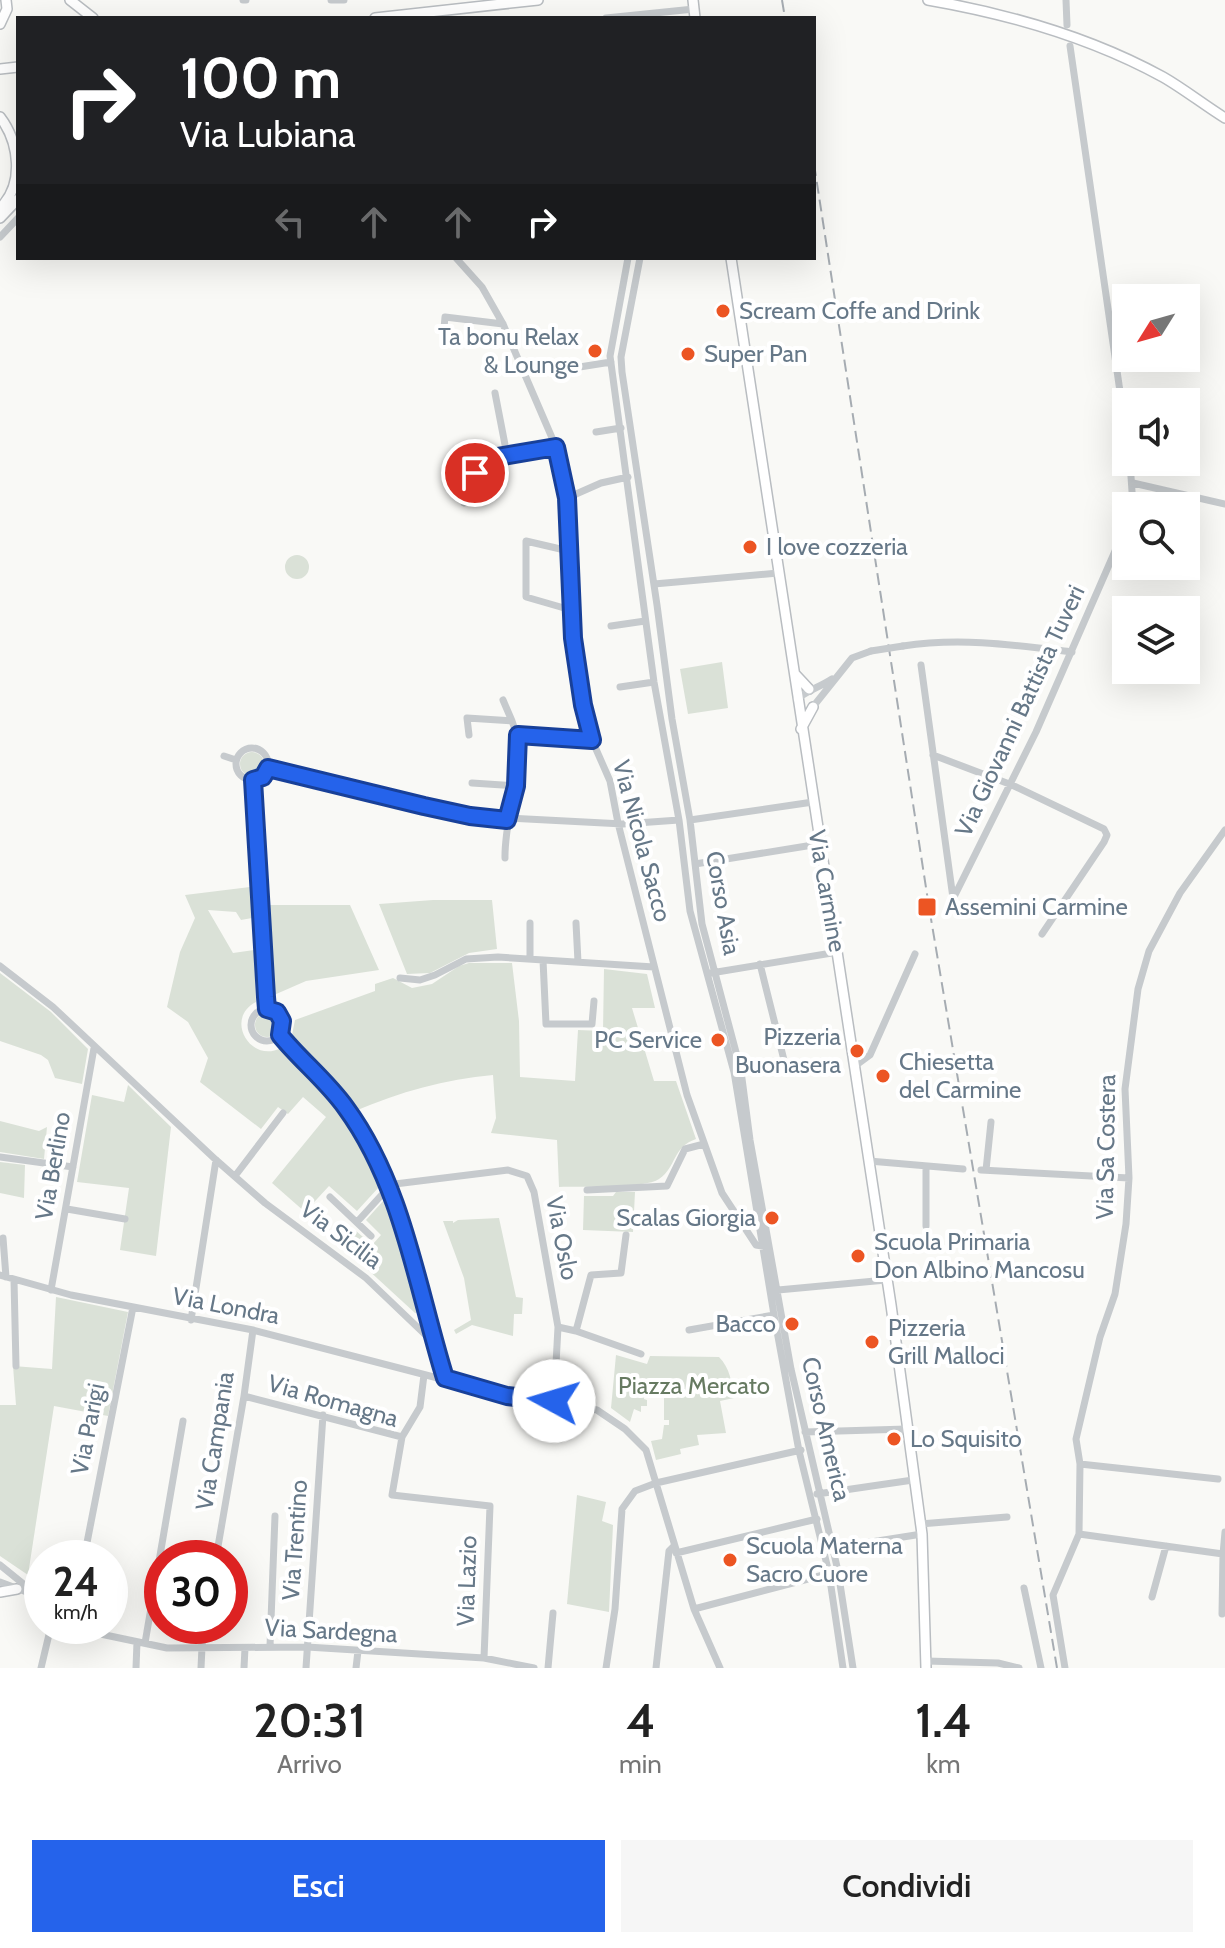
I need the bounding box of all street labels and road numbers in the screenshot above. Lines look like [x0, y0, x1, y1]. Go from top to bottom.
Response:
street label: Via Giovanni Battista Tuveri [949, 581, 1091, 841]
street label: Via Nicola Sacco [607, 757, 678, 925]
street label: Via Carmine [802, 828, 852, 954]
street label: Corso Asia [700, 849, 747, 958]
street label: Via Sa Costera [1090, 1074, 1121, 1220]
street label: Via Berlino [29, 1110, 76, 1222]
street label: Via Sicilia [295, 1194, 388, 1275]
street label: Via Oslo [540, 1194, 585, 1282]
street label: Via Londra [170, 1281, 283, 1330]
street label: Corso America [796, 1354, 857, 1504]
street label: Via Romagna [265, 1368, 402, 1433]
street label: Via Campania [189, 1369, 240, 1512]
street label: Via Parigi [64, 1381, 111, 1477]
street label: Via Trentino [276, 1479, 313, 1601]
street label: Via Lazio [450, 1535, 483, 1627]
street label: Via Sardegna [264, 1613, 399, 1648]

